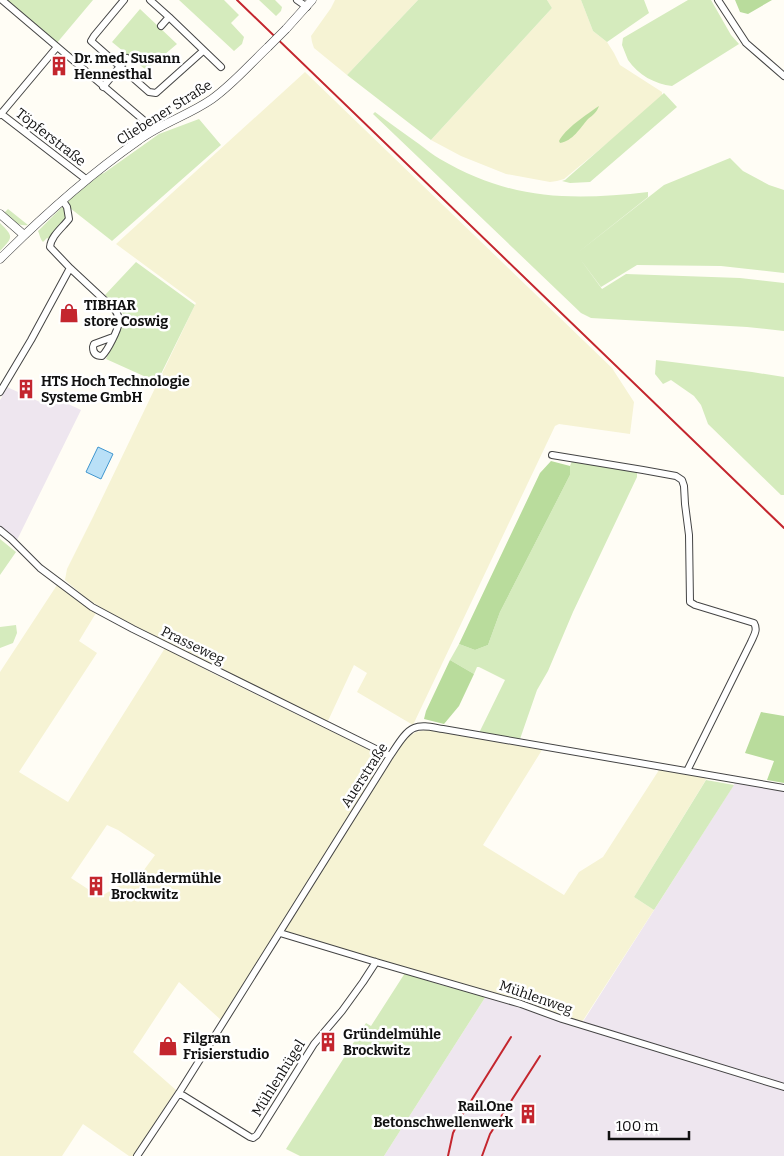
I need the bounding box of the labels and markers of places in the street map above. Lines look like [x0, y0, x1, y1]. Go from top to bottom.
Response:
place label: Dr. med. Susann Hennesthal [74, 50, 180, 83]
building icon: Dr. med. Susann Hennesthal [48, 55, 70, 77]
place label: TIBHAR store Coswig [84, 297, 168, 330]
shop icon: TIBHAR store Coswig [58, 302, 80, 324]
place label: HTS Hoch Technologie Systeme GmbH [41, 373, 190, 406]
building icon: HTS Hoch Technologie Systeme GmbH [15, 378, 37, 400]
place label: Holländermühle Brockwitz [111, 870, 221, 903]
building icon: Holländermühle Brockwitz [85, 875, 107, 897]
place label: Gründelmühle Brockwitz [343, 1026, 441, 1059]
place label: Filgran Frisierstudio [183, 1030, 269, 1063]
building icon: Gründelmühle Brockwitz [317, 1031, 339, 1053]
shop icon: Filgran Frisierstudio [157, 1035, 179, 1057]
place label: Rail.One Betonschwellenwerk [373, 1098, 514, 1131]
building icon: Rail.One Betonschwellenwerk [517, 1103, 539, 1125]

